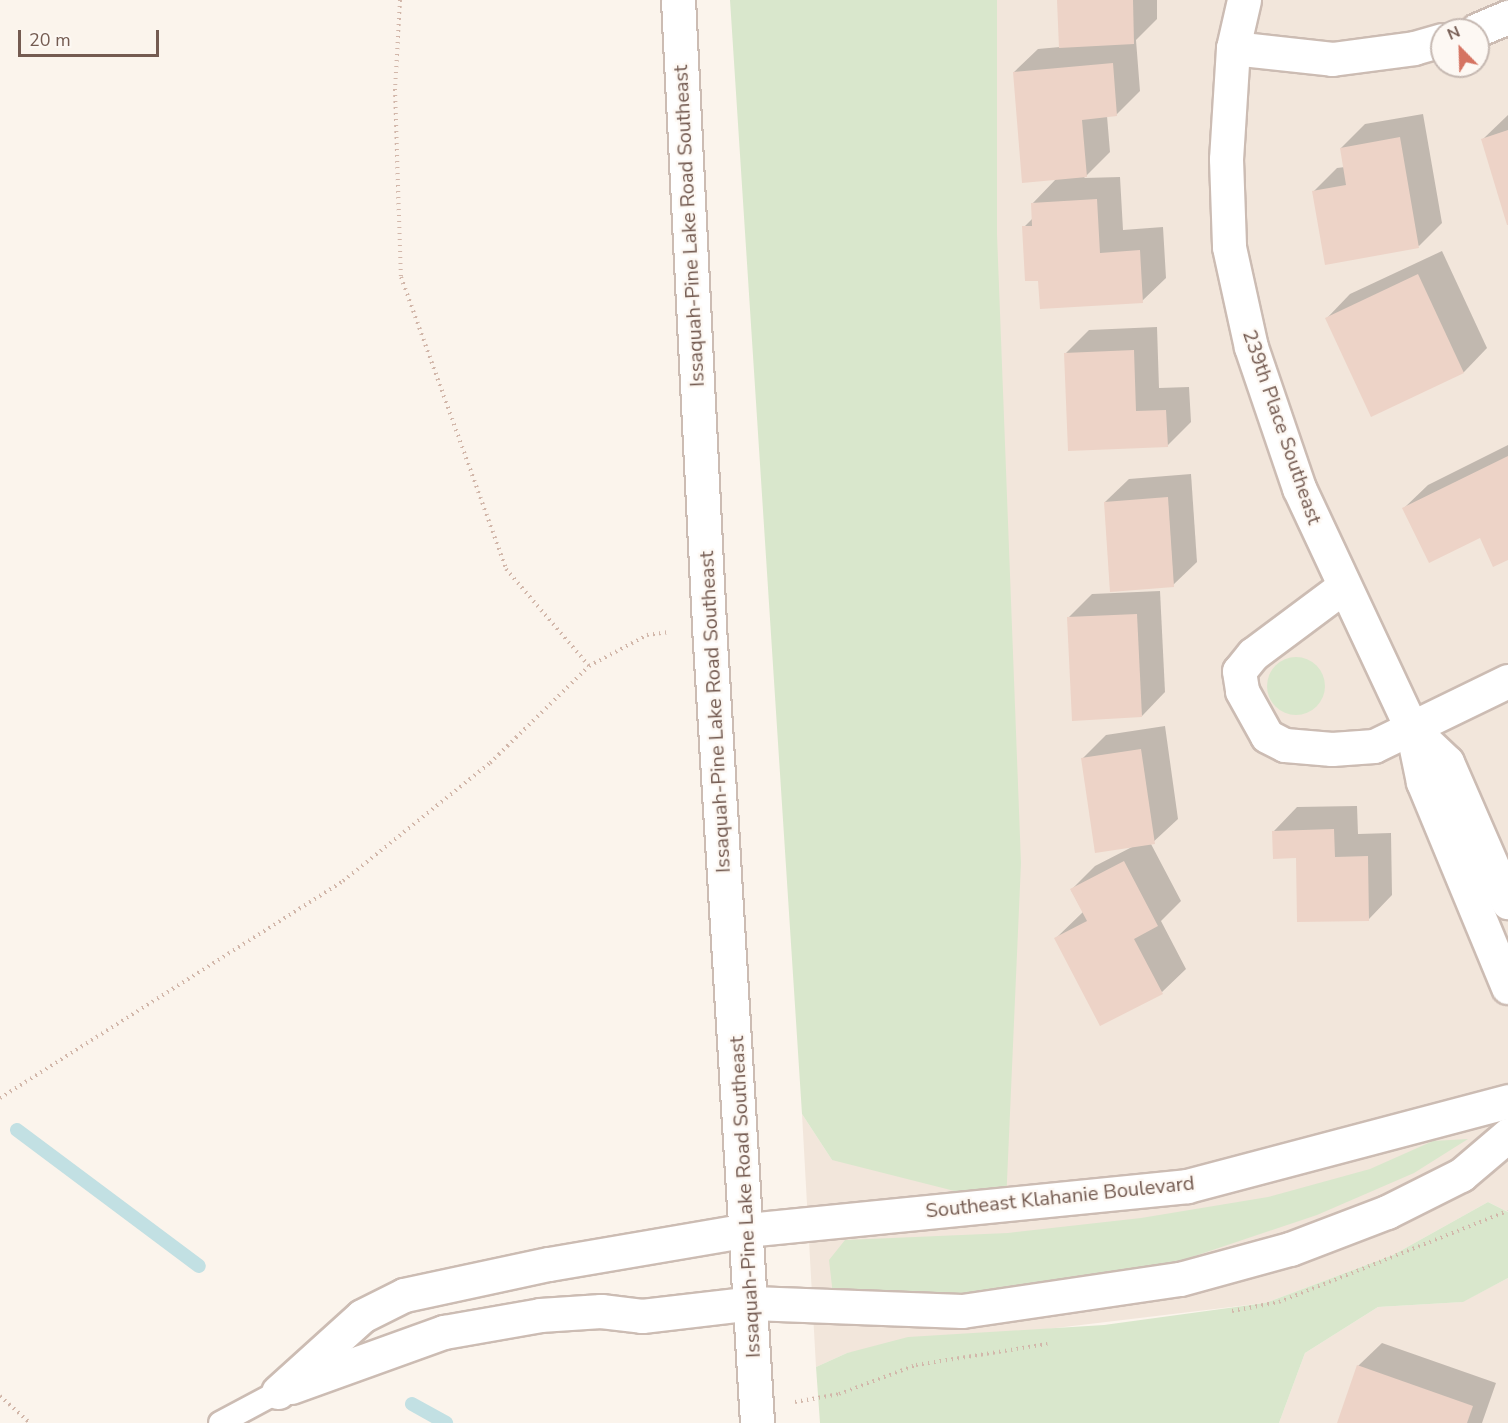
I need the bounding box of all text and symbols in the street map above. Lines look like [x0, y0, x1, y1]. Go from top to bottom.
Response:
scale bar [21, 18, 162, 56]
north arrow [1430, 18, 1490, 78]
text: N [1444, 21, 1464, 46]
text: 20 m [29, 28, 71, 52]
street label: Issaquah-Pine Lake Road Southeast [669, 65, 709, 387]
street label: 239th Place Southeast [1237, 327, 1327, 527]
street label: Issaquah-Pine Lake Road Southeast [695, 551, 735, 873]
street label: Issaquah-Pine Lake Road Southeast [725, 1036, 765, 1358]
street label: Southeast Klahanie Boulevard [924, 1171, 1196, 1223]

